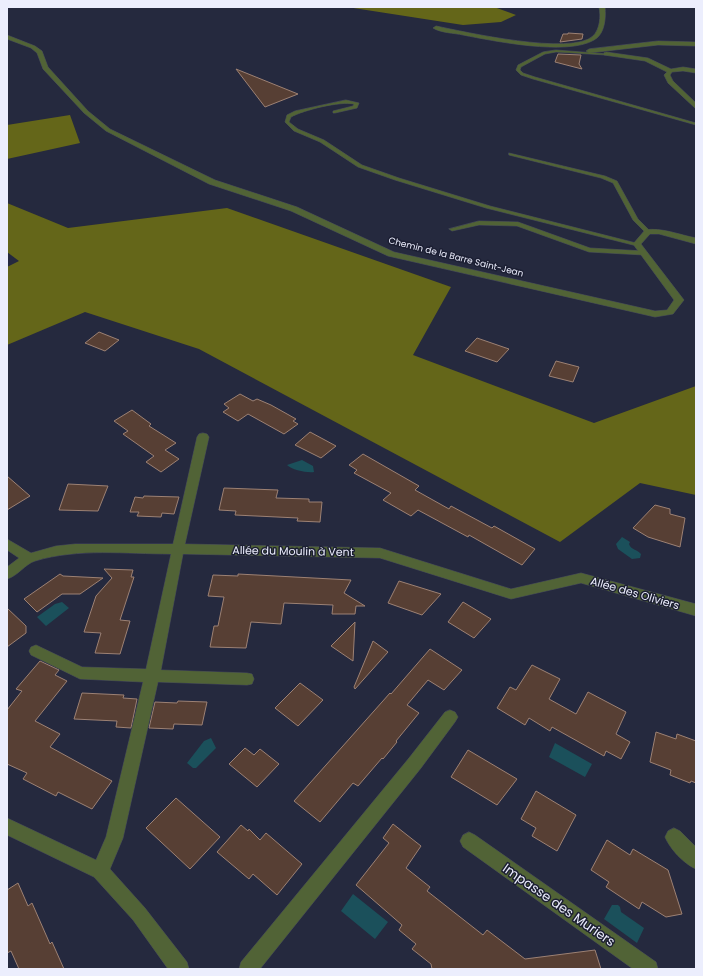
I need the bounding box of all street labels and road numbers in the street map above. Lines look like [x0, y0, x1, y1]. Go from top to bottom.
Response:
street label: Chemin de la Barre Saint-Jean [387, 234, 525, 280]
street label: Allée du Moulin à Vent [232, 542, 354, 560]
street label: Allée des Oliviers [589, 573, 682, 613]
street label: Impasse des Muriers [499, 859, 619, 951]

